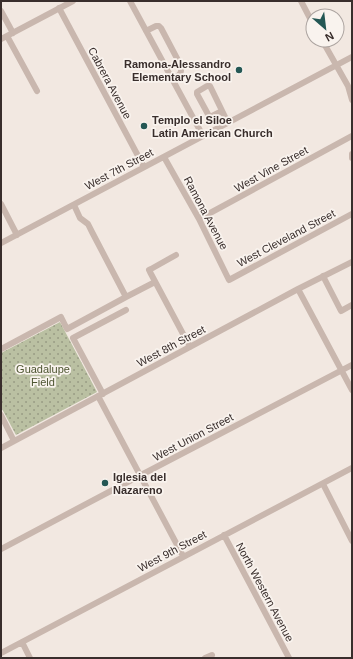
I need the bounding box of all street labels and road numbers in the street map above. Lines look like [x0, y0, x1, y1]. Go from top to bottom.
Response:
street label: Cabrera Avenue [86, 45, 134, 121]
street label: West Vine Street [232, 144, 310, 194]
street label: West 7th Street [83, 146, 155, 192]
street label: Ramona Avenue [182, 174, 230, 252]
street label: West Cleveland Street [235, 207, 337, 269]
street label: West 8th Street [135, 323, 207, 369]
street label: West Union Street [151, 411, 235, 463]
street label: West 9th Street [136, 528, 208, 574]
street label: North Western Avenue [234, 540, 296, 644]

